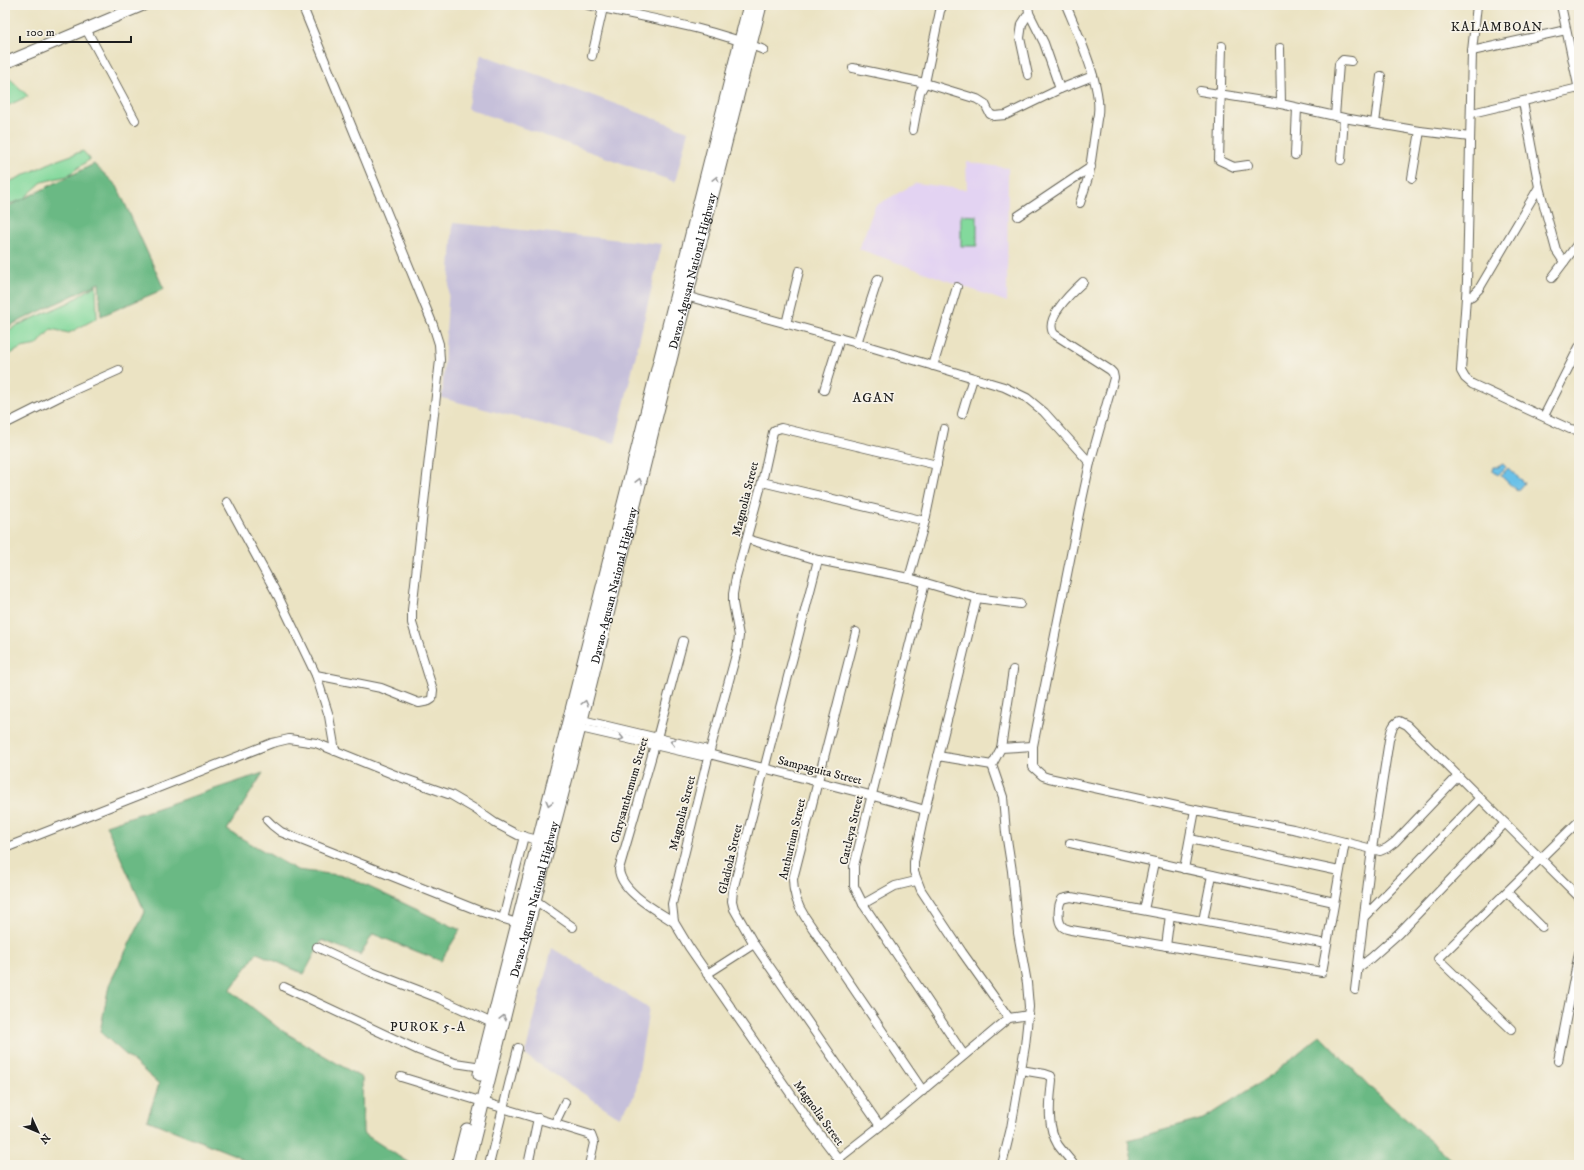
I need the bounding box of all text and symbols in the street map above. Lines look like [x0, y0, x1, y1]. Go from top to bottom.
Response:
scale bar [20, 18, 131, 44]
district label: KALAMBOAN [1451, 19, 1543, 35]
text: 100 m [26, 25, 55, 40]
one-way arrow [711, 176, 719, 182]
street label: Davao-Agusan National Highway [666, 191, 720, 351]
district label: AGAN [853, 389, 896, 407]
street label: Magnolia Street [729, 460, 762, 538]
one-way arrow [635, 478, 643, 485]
street label: Davao-Agusan National Highway [588, 505, 641, 666]
one-way arrow [580, 700, 589, 707]
one-way arrow [618, 733, 624, 741]
street label: Chrysanthemum Street [607, 735, 652, 845]
one-way arrow [670, 738, 677, 746]
street label: Sampaguita Street [776, 753, 864, 788]
street label: Magnolia Street [666, 774, 699, 852]
street label: Cattleya Street [836, 794, 867, 866]
street label: Anthurium Street [776, 797, 809, 881]
one-way arrow [545, 799, 554, 806]
street label: Davao-Agusan National Highway [507, 819, 562, 979]
street label: Gladiola Street [715, 822, 746, 896]
one-way arrow [499, 1015, 507, 1022]
district label: PUROK 5-A [390, 1019, 466, 1035]
street label: Magnolia Street [790, 1078, 847, 1149]
north arrow [18, 1112, 58, 1152]
text: N [36, 1130, 53, 1146]

